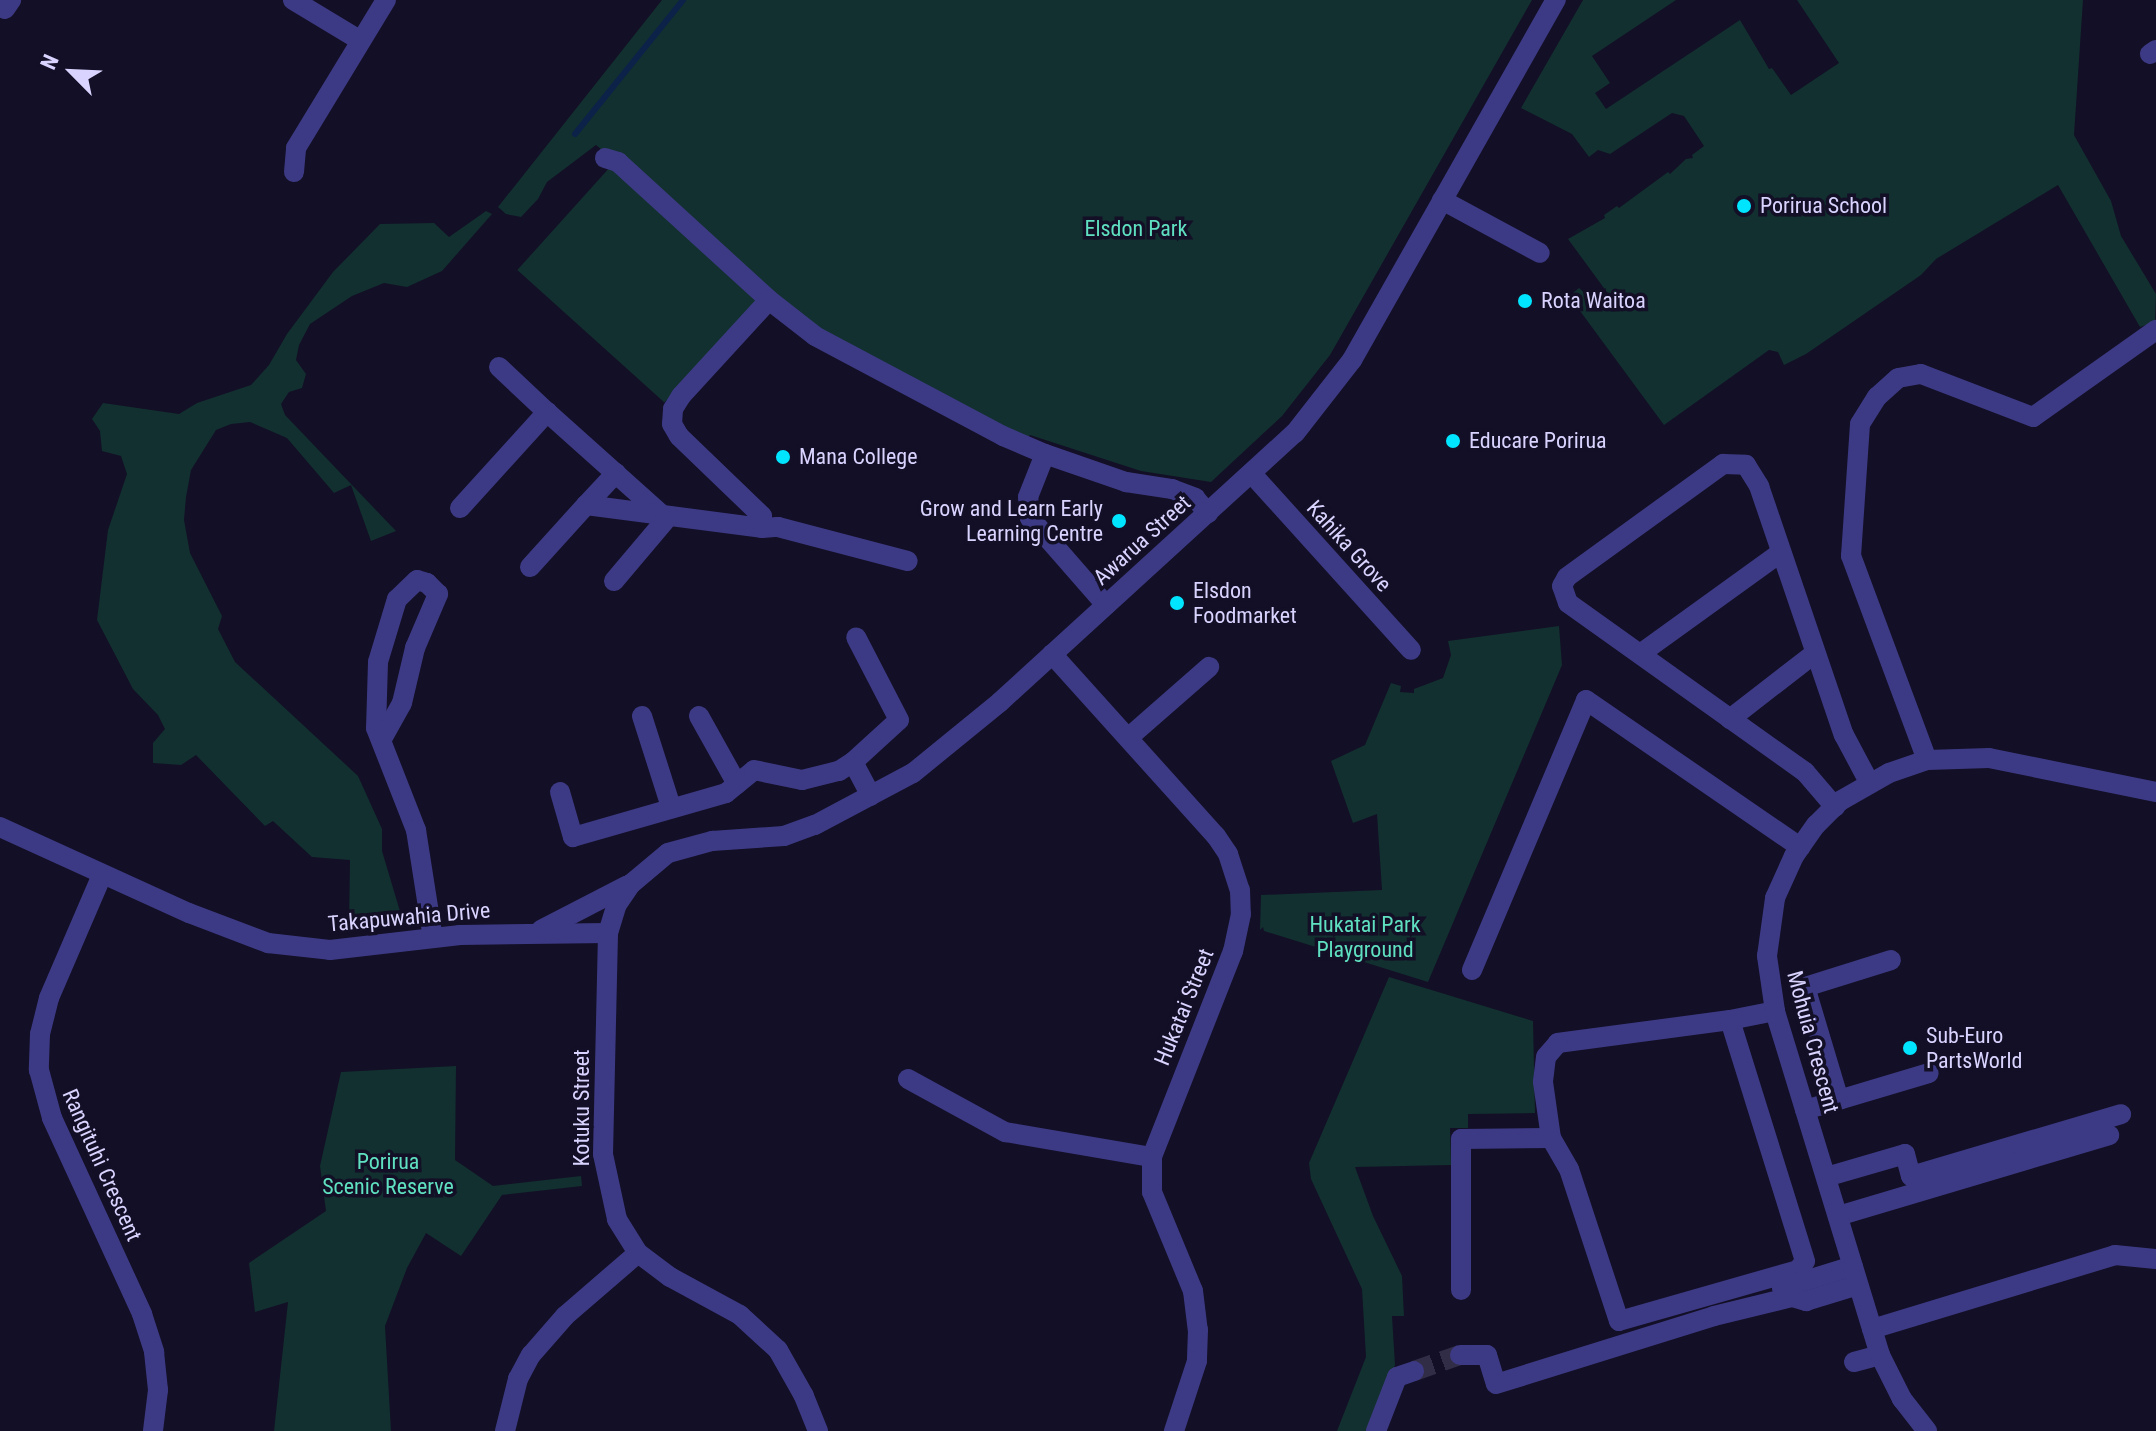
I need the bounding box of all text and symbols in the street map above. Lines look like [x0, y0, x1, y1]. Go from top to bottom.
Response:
north arrow [32, 32, 112, 112]
text: N [35, 51, 64, 73]
place label: Porirua School [1760, 193, 1887, 219]
marker: Porirua School [1735, 197, 1753, 215]
park label: Elsdon Park [1085, 216, 1187, 242]
place label: Rota Waitoa [1541, 288, 1646, 314]
marker: Rota Waitoa [1516, 292, 1534, 310]
place label: Educare Porirua [1469, 428, 1607, 454]
marker: Educare Porirua [1444, 432, 1462, 450]
place label: Mana College [799, 444, 917, 470]
marker: Mana College [774, 448, 792, 466]
street label: Awarua Street [1088, 489, 1196, 591]
place label: Grow and Learn Early Learning Centre [920, 495, 1103, 546]
street label: Kahika Grove [1301, 495, 1397, 597]
marker: Grow and Learn Early Learning Centre [1110, 512, 1128, 530]
place label: Elsdon Foodmarket [1193, 577, 1297, 628]
marker: Elsdon Foodmarket [1168, 594, 1186, 612]
street label: Takapuwahia Drive [327, 897, 491, 937]
park label: Hukatai Park Playground [1309, 911, 1421, 962]
street label: Hukatai Street [1149, 945, 1219, 1069]
street label: Mohuia Crescent [1781, 968, 1845, 1116]
place label: Sub-Euro PartsWorld [1926, 1022, 2023, 1074]
marker: Sub-Euro PartsWorld [1901, 1039, 1919, 1057]
street label: Kotuku Street [569, 1049, 595, 1167]
street label: Rangituhi Crescent [57, 1085, 147, 1245]
park label: Porirua Scenic Reserve [322, 1148, 454, 1200]

